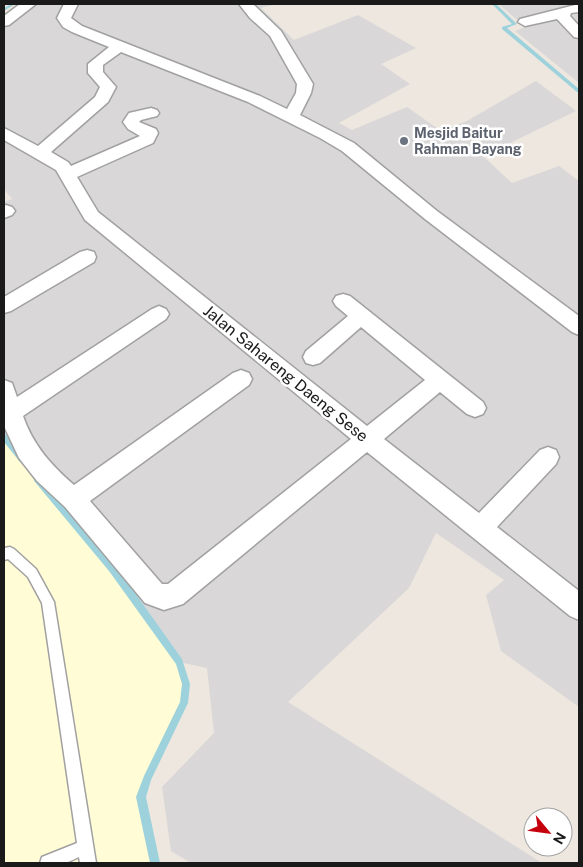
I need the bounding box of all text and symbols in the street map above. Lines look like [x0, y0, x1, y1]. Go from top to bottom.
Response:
place label: Mesjid Baitur Rahman Bayang [414, 125, 522, 157]
marker: Mesjid Baitur Rahman Bayang [398, 135, 410, 147]
street label: Jalan Sahareng Daeng Sese [199, 301, 372, 446]
north arrow [523, 807, 573, 857]
text: N [550, 830, 569, 847]

